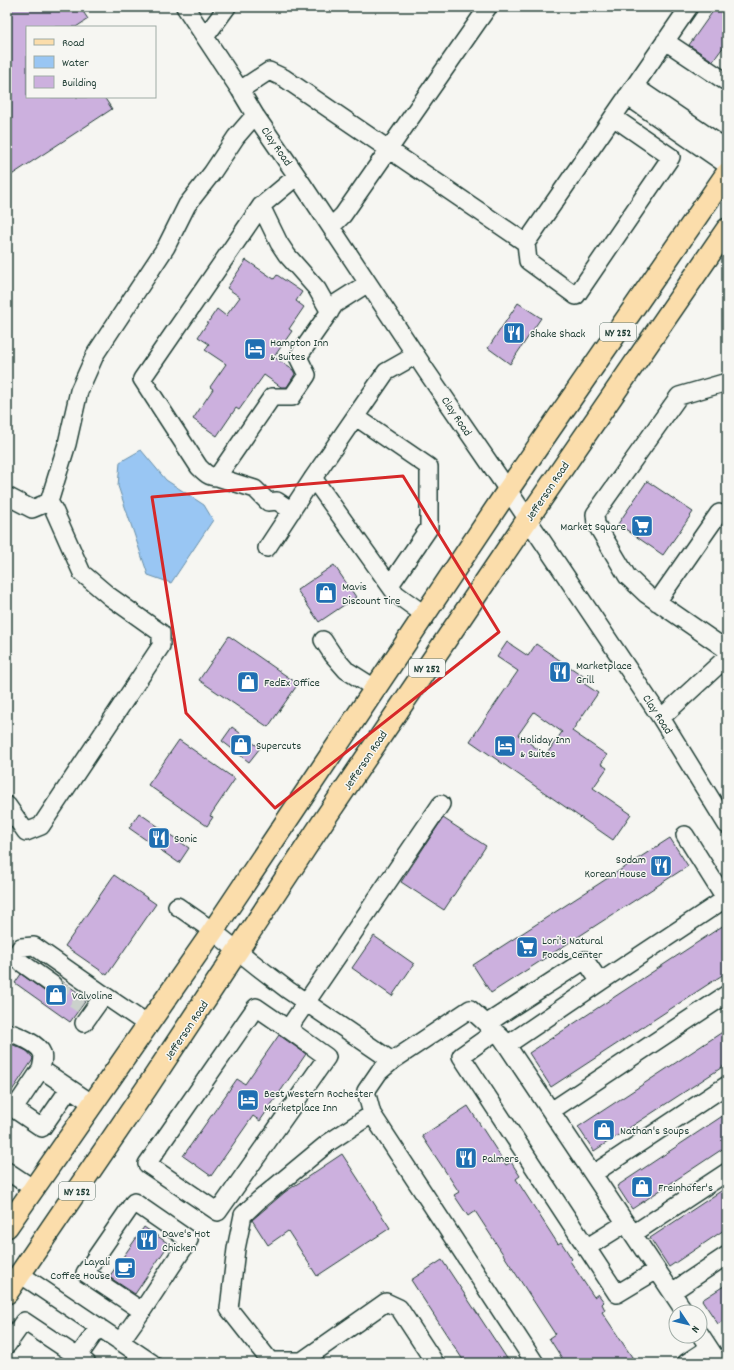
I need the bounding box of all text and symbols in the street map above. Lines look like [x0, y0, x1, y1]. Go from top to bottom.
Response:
legend [26, 26, 156, 98]
text: Road [62, 35, 84, 52]
text: Water [62, 55, 89, 72]
text: Building [62, 75, 97, 92]
street label: Clay Road [256, 124, 295, 170]
restaurant icon: Shake Shack [501, 320, 527, 346]
road number: NY 252 [600, 323, 636, 341]
place label: Shake Shack [530, 326, 586, 343]
place label: Hampton Inn & Suites [270, 335, 329, 366]
hotel icon: Hampton Inn & Suites [242, 336, 268, 362]
street label: Clay Road [436, 394, 475, 440]
street label: Jefferson Road [522, 459, 574, 525]
supermarket icon: Market Square [629, 513, 655, 539]
place label: Market Square [560, 519, 626, 536]
place label: Mavis Discount Tire [342, 579, 400, 610]
shop icon: Mavis Discount Tire [313, 580, 339, 606]
place label: Marketplace Grill [576, 658, 632, 689]
road number: NY 252 [409, 659, 445, 677]
restaurant icon: Marketplace Grill [547, 659, 573, 685]
shop icon: FedEx Office [235, 669, 261, 695]
place label: FedEx Office [264, 675, 320, 692]
street label: Clay Road [638, 692, 676, 738]
street label: Jefferson Road [340, 728, 392, 794]
shop icon: Supercuts [228, 732, 254, 758]
place label: Holiday Inn & Suites [520, 732, 571, 763]
hotel icon: Holiday Inn & Suites [492, 733, 518, 759]
place label: Supercuts [256, 738, 301, 755]
restaurant icon: Sonic [146, 825, 172, 851]
place label: Sonic [174, 831, 197, 848]
place label: Sodam Korean House [584, 852, 646, 883]
restaurant icon: Sodam Korean House [648, 853, 674, 879]
place label: Lori's Natural Foods Center [542, 933, 603, 964]
supermarket icon: Lori's Natural Foods Center [514, 934, 540, 960]
shop icon: Valvoline [43, 982, 69, 1008]
place label: Valvoline [72, 988, 112, 1005]
street label: Jefferson Road [161, 998, 213, 1064]
place label: Best Western Rochester Marketplace Inn [264, 1086, 373, 1117]
hotel icon: Best Western Rochester Marketplace Inn [235, 1087, 261, 1113]
shop icon: Nathan's Soups [591, 1117, 617, 1143]
place label: Nathan's Soups [620, 1123, 689, 1140]
restaurant icon: Palmers [453, 1145, 479, 1171]
place label: Palmers [482, 1151, 519, 1168]
shop icon: Freinhofer's [629, 1174, 655, 1200]
place label: Freinhofer's [658, 1180, 713, 1197]
road number: NY 252 [59, 1182, 95, 1200]
place label: Dave's Hot Chicken [162, 1226, 211, 1257]
restaurant icon: Dave's Hot Chicken [134, 1227, 160, 1253]
place label: Layali Coffee House [50, 1254, 110, 1285]
cafe icon: Layali Coffee House [112, 1255, 138, 1281]
north arrow [668, 1304, 708, 1344]
text: N [686, 1322, 703, 1336]

